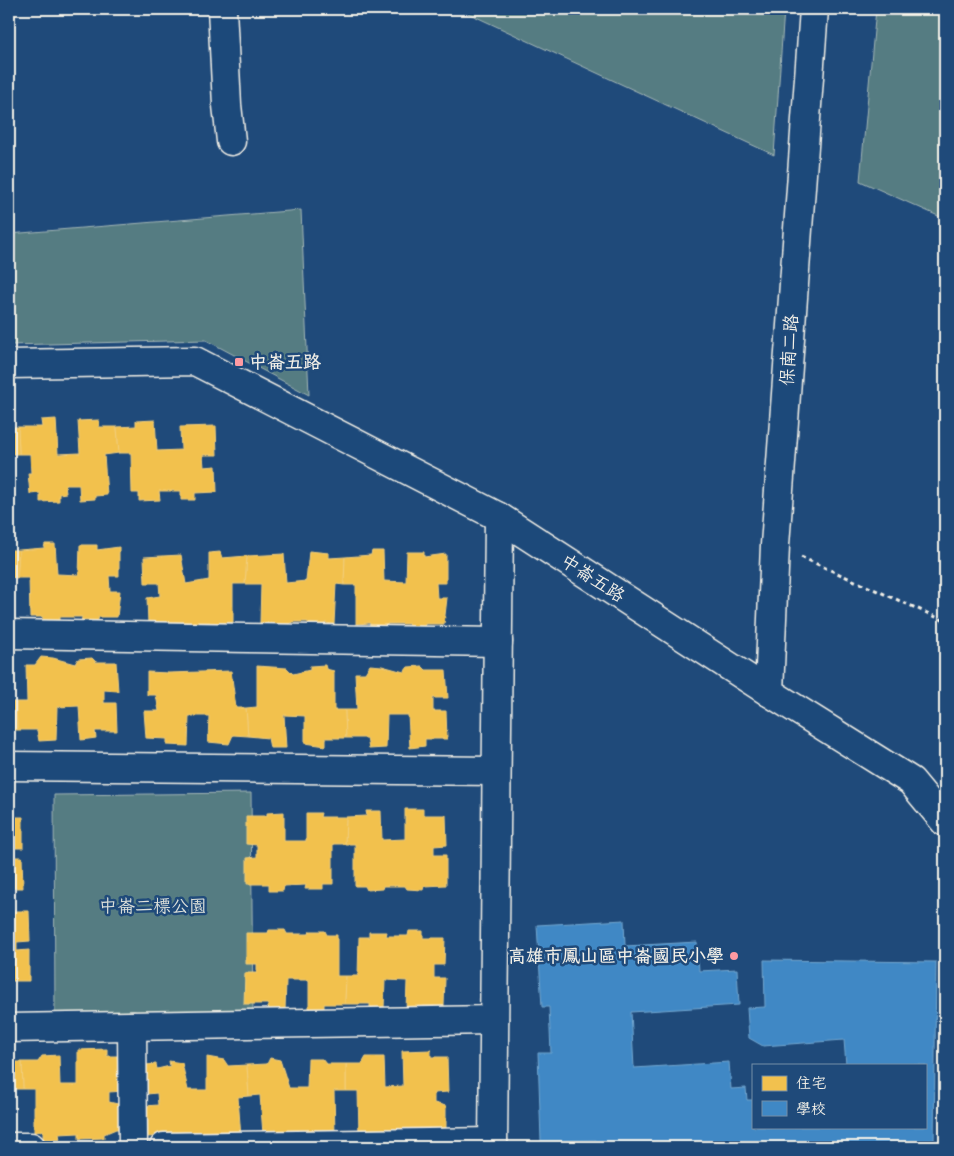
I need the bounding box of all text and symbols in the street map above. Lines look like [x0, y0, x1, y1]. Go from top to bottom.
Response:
street label: 保南二路 [776, 313, 802, 387]
place label: 中崙五路 [249, 351, 321, 373]
marker: 中崙五路 [233, 356, 245, 368]
street label: 中崙五路 [557, 549, 629, 607]
park label: 中崙二標公園 [99, 895, 207, 917]
place label: 高雄市鳳山區中崙國民小學 [508, 945, 724, 967]
marker: 高雄市鳳山區中崙國民小學 [728, 950, 740, 962]
legend [752, 1064, 926, 1128]
text: 住宅 [796, 1074, 826, 1093]
text: 學校 [796, 1100, 826, 1119]

